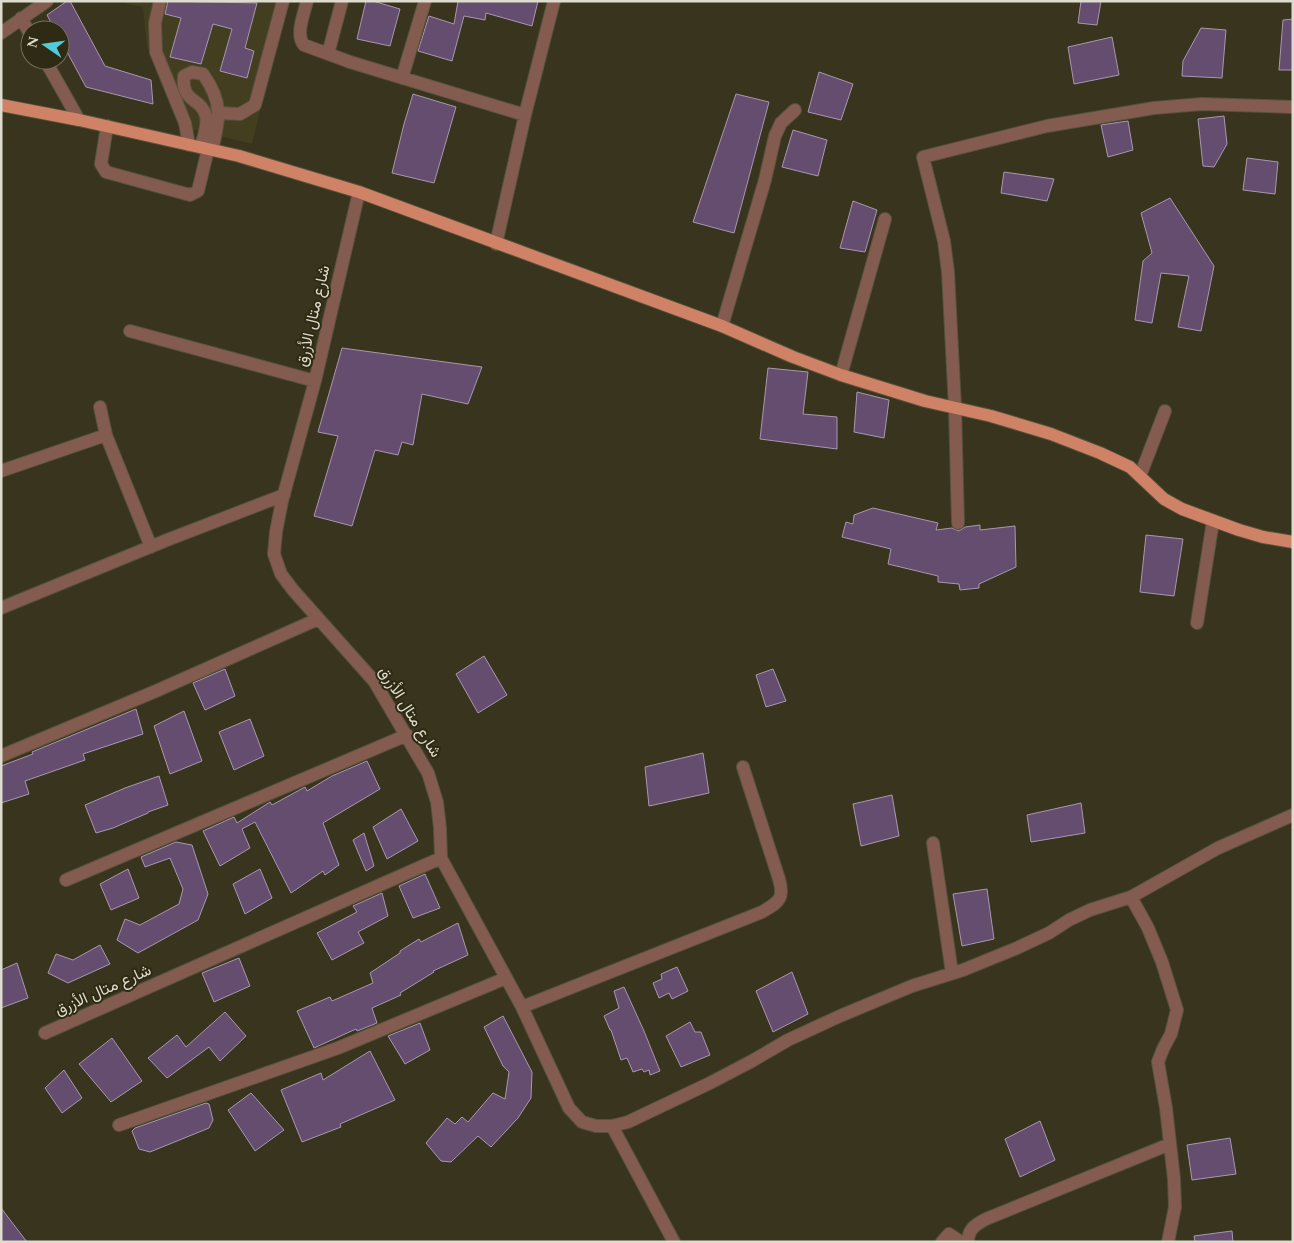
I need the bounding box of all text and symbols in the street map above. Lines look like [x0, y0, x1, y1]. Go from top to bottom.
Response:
north arrow [20, 20, 70, 70]
text: N [21, 34, 44, 50]
street label: شارع متال الأزرق [290, 263, 336, 369]
street label: شارع متال الأزرق [372, 662, 448, 762]
street label: شارع متال الأزرق [51, 958, 155, 1022]

